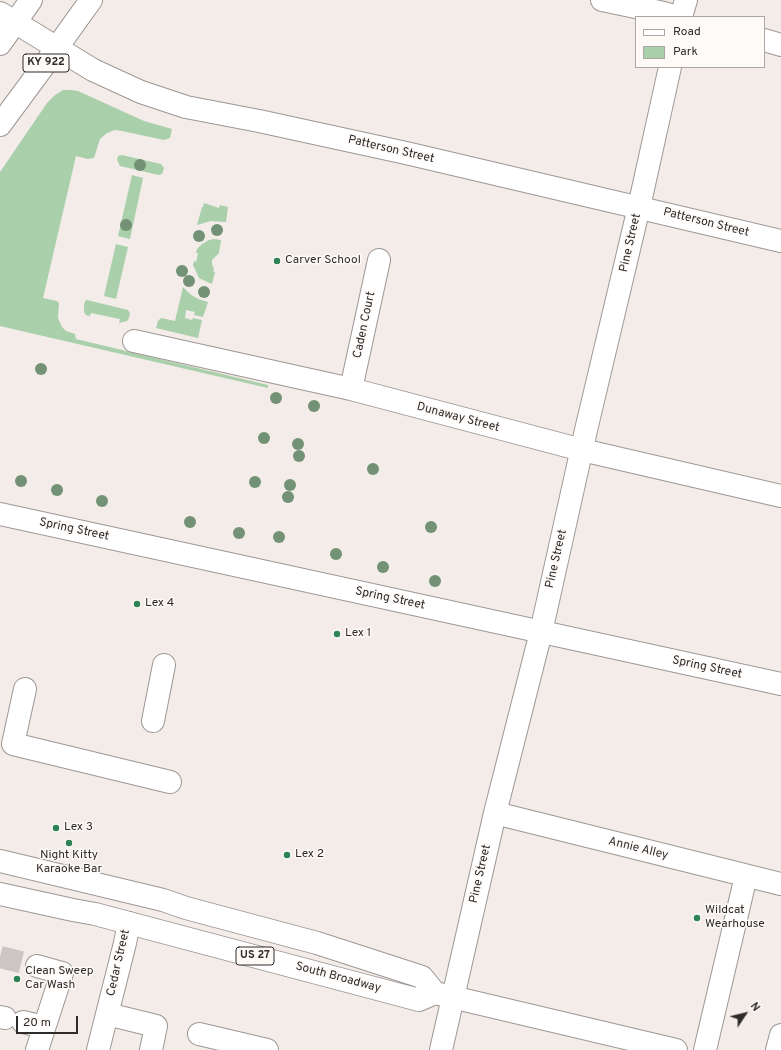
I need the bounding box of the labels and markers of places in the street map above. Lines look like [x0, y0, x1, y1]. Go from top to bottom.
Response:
place label: Carver School [285, 254, 361, 268]
marker: Carver School [272, 256, 282, 266]
place label: Lex 4 [145, 597, 174, 611]
marker: Lex 4 [132, 599, 142, 609]
place label: Lex 1 [345, 627, 371, 641]
marker: Lex 1 [332, 629, 342, 639]
place label: Lex 3 [64, 821, 93, 835]
marker: Lex 3 [51, 823, 61, 833]
marker: Night Kitty Karaoke Bar [64, 838, 74, 848]
place label: Lex 2 [295, 848, 324, 862]
place label: Night Kitty Karaoke Bar [36, 849, 102, 877]
marker: Lex 2 [282, 850, 292, 860]
place label: Wildcat Wearhouse [705, 904, 765, 932]
marker: Wildcat Wearhouse [692, 913, 702, 923]
place label: Clean Sweep Car Wash [25, 965, 94, 993]
marker: Clean Sweep Car Wash [12, 974, 22, 984]

